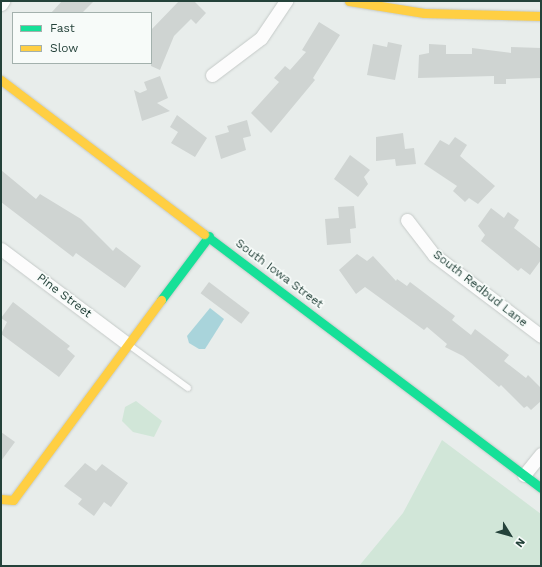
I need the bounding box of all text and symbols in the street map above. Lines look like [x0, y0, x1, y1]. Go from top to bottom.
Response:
legend [12, 12, 152, 64]
text: Fast [50, 21, 75, 35]
text: Slow [50, 41, 78, 55]
street label: South Iowa Street [232, 236, 326, 312]
street label: South Redbud Lane [430, 248, 530, 330]
street label: Pine Street [34, 271, 94, 321]
north arrow [490, 515, 530, 555]
text: N [512, 535, 528, 550]

